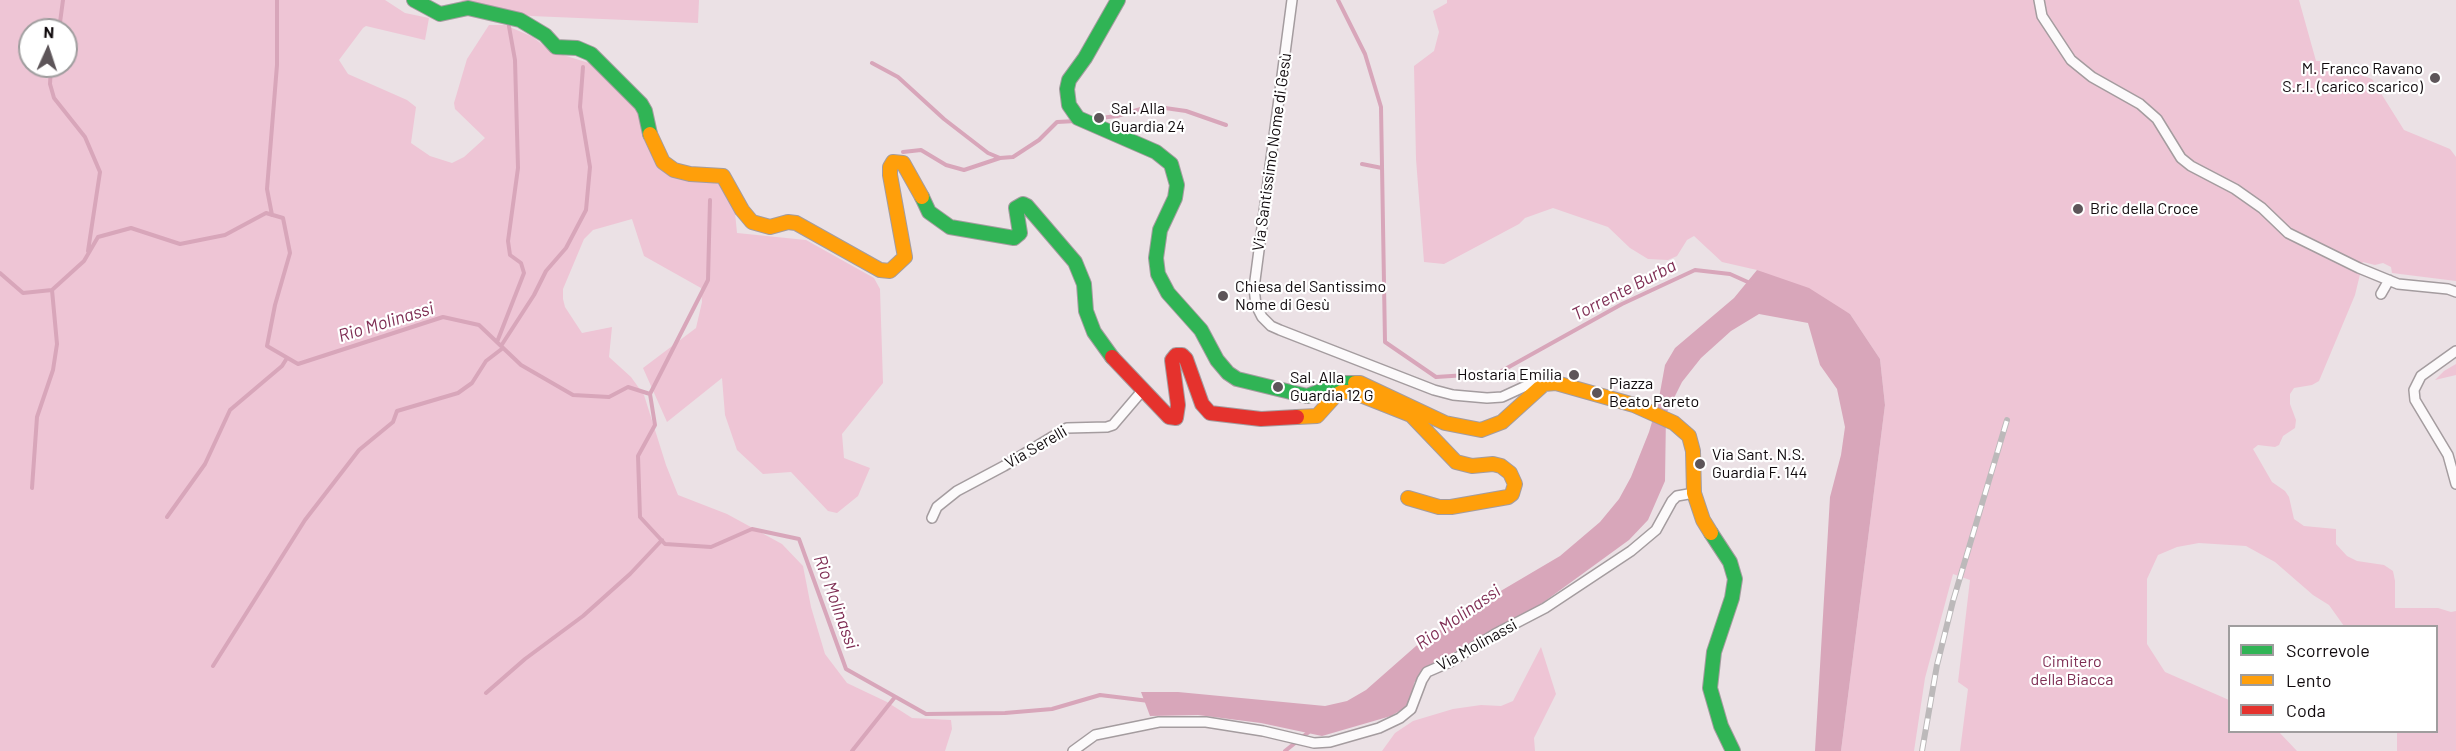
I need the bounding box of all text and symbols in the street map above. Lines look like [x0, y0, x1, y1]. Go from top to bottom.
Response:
north arrow [18, 18, 78, 78]
text: N [43, 22, 55, 41]
street label: Via Santissimo Nome di Gesù [1249, 52, 1295, 252]
place label: M. Franco Ravano S.r.l. (carico scarico) [2282, 59, 2423, 97]
marker: M. Franco Ravano S.r.l. (carico scarico) [2428, 71, 2442, 85]
place label: Sal. Alla Guardia 24 [1111, 99, 1185, 137]
marker: Sal. Alla Guardia 24 [1092, 111, 1106, 125]
place label: Bric della Croce [2090, 199, 2198, 219]
marker: Bric della Croce [2071, 202, 2085, 216]
water label: Torrente Burba [1568, 255, 1680, 325]
place label: Chiesa del Santissimo Nome di Gesù [1235, 277, 1386, 315]
marker: Chiesa del Santissimo Nome di Gesù [1216, 289, 1230, 303]
water label: Rio Molinassi [336, 297, 436, 347]
place label: Hostaria Emilia [1457, 365, 1562, 385]
place label: Sal. Alla Guardia 12 G [1290, 368, 1374, 406]
marker: Hostaria Emilia [1567, 368, 1581, 382]
place label: Piazza Beato Pareto [1609, 374, 1699, 412]
marker: Sal. Alla Guardia 12 G [1271, 380, 1285, 394]
marker: Piazza Beato Pareto [1590, 386, 1604, 400]
street label: Via Serelli [1002, 422, 1070, 472]
place label: Via Sant. N.S. Guardia F. 144 [1712, 445, 1807, 483]
marker: Via Sant. N.S. Guardia F. 144 [1693, 457, 1707, 471]
water label: Rio Molinassi [809, 552, 863, 652]
water label: Rio Molinassi [1411, 580, 1505, 654]
street label: Via Molinassi [1433, 615, 1521, 675]
legend [2228, 625, 2438, 733]
text: Scorrevole [2286, 639, 2370, 661]
park label: Cimitero della Biacca [2030, 652, 2114, 690]
text: Lento [2286, 669, 2332, 691]
text: Coda [2286, 699, 2326, 721]

